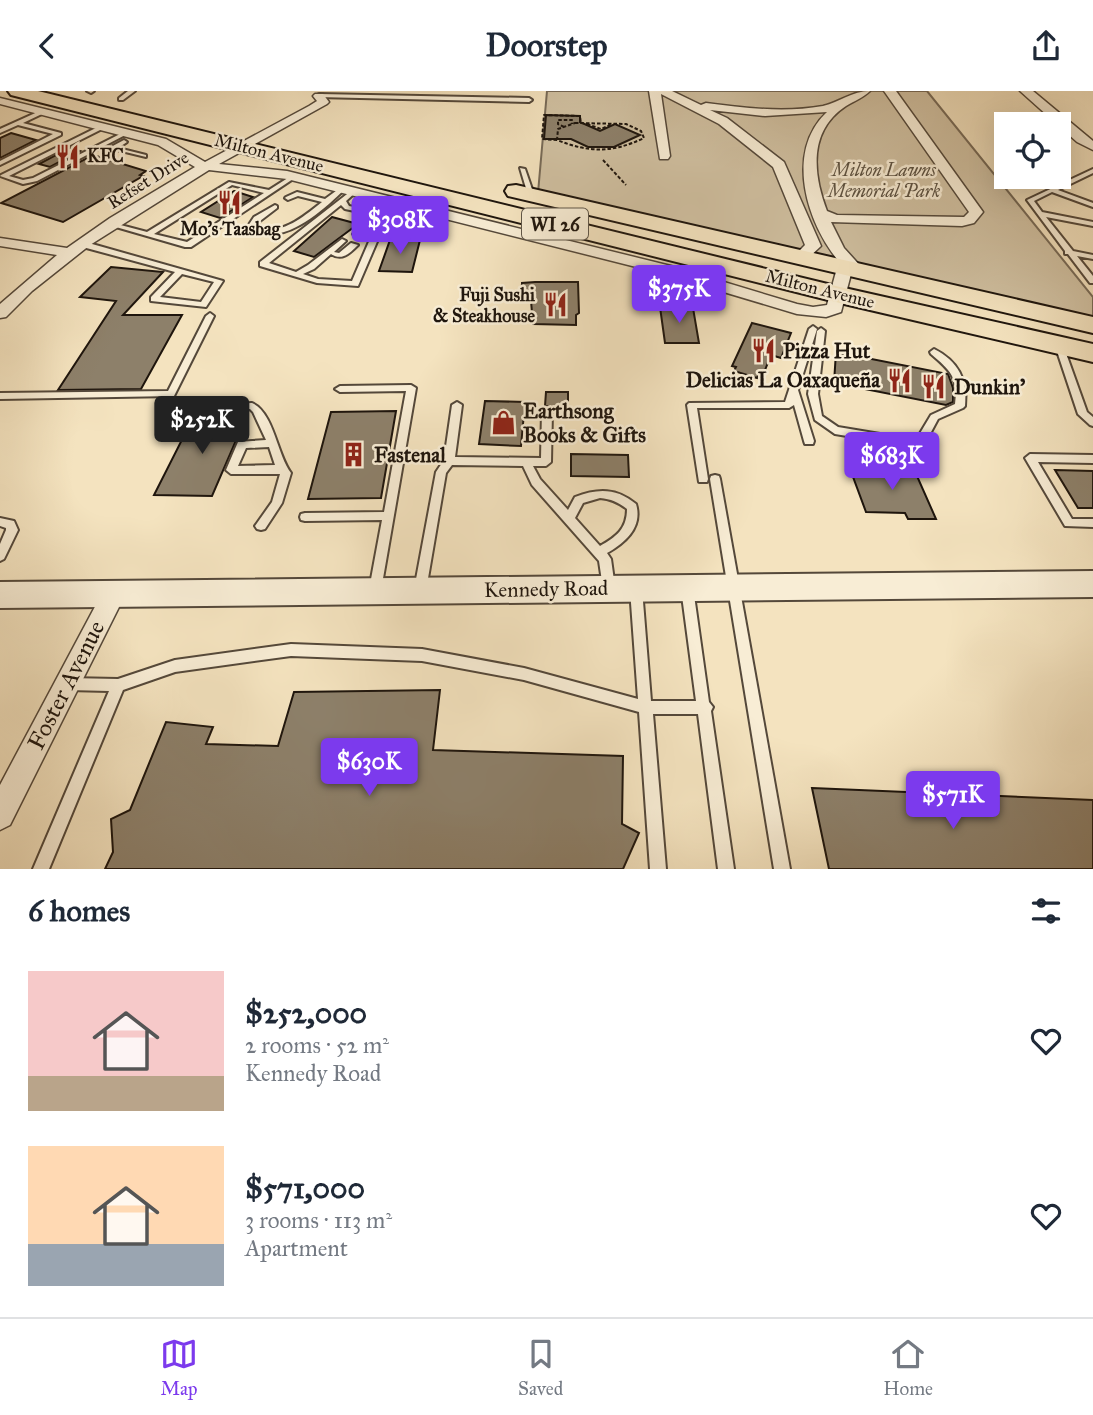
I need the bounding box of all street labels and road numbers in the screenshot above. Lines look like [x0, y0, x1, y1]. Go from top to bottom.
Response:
street label: Milton Avenue [212, 129, 326, 177]
street label: Refset Drive [103, 146, 193, 214]
road number: WI 26 [522, 209, 588, 239]
street label: Milton Avenue [763, 265, 877, 313]
street label: Kennedy Road [484, 575, 609, 603]
street label: Foster Avenue [21, 615, 111, 755]

